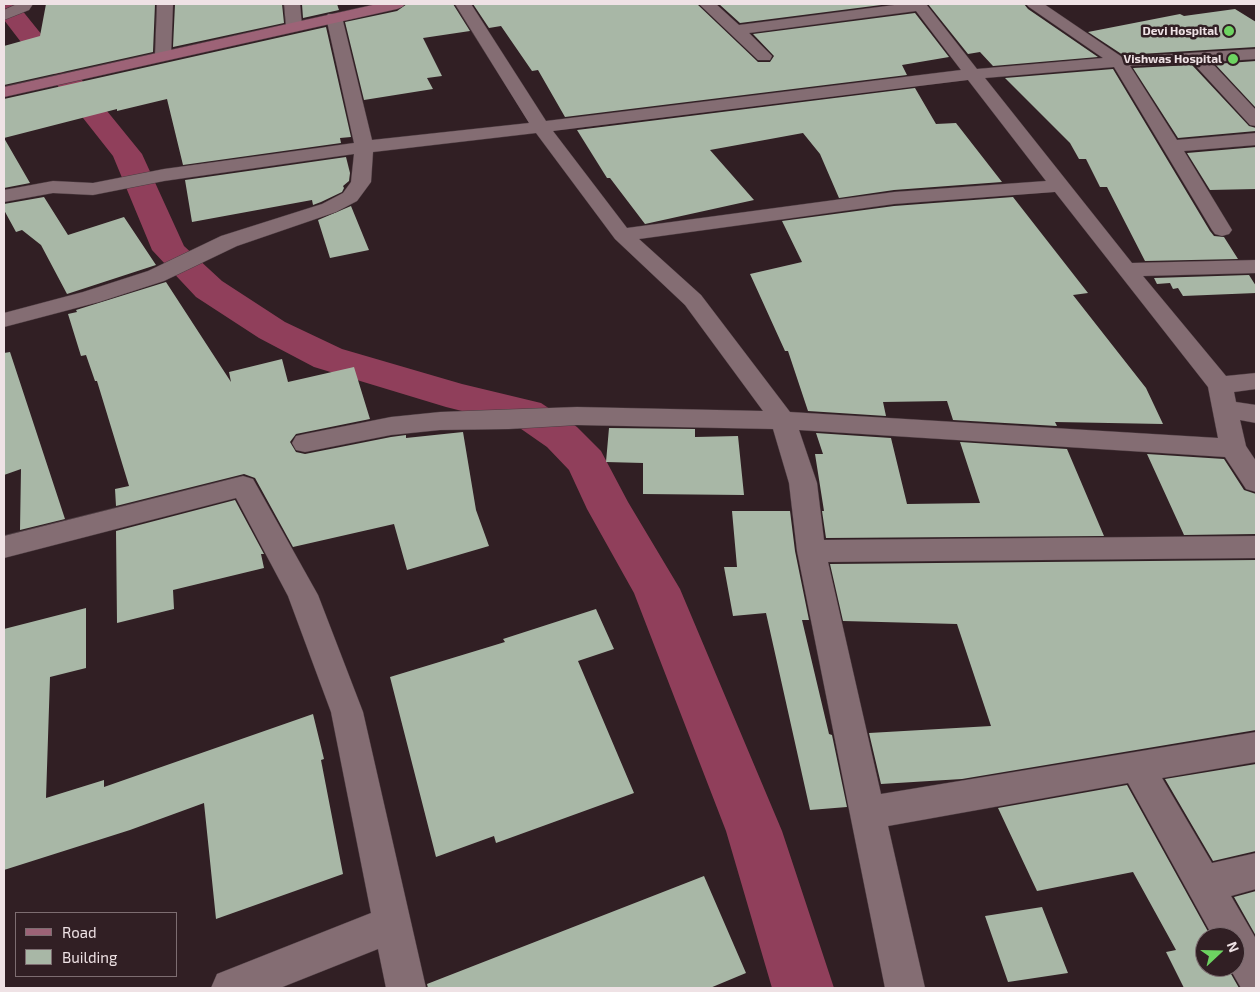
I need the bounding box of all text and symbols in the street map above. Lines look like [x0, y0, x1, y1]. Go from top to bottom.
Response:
place label: Devi Hospital [1142, 24, 1218, 38]
marker: Devi Hospital [1222, 24, 1236, 38]
place label: Vishwas Hospital [1124, 52, 1222, 66]
marker: Vishwas Hospital [1226, 52, 1240, 66]
legend [15, 912, 178, 977]
text: Road [62, 923, 97, 941]
north arrow [1195, 927, 1245, 977]
text: N [1224, 939, 1243, 955]
text: Building [62, 948, 117, 966]

